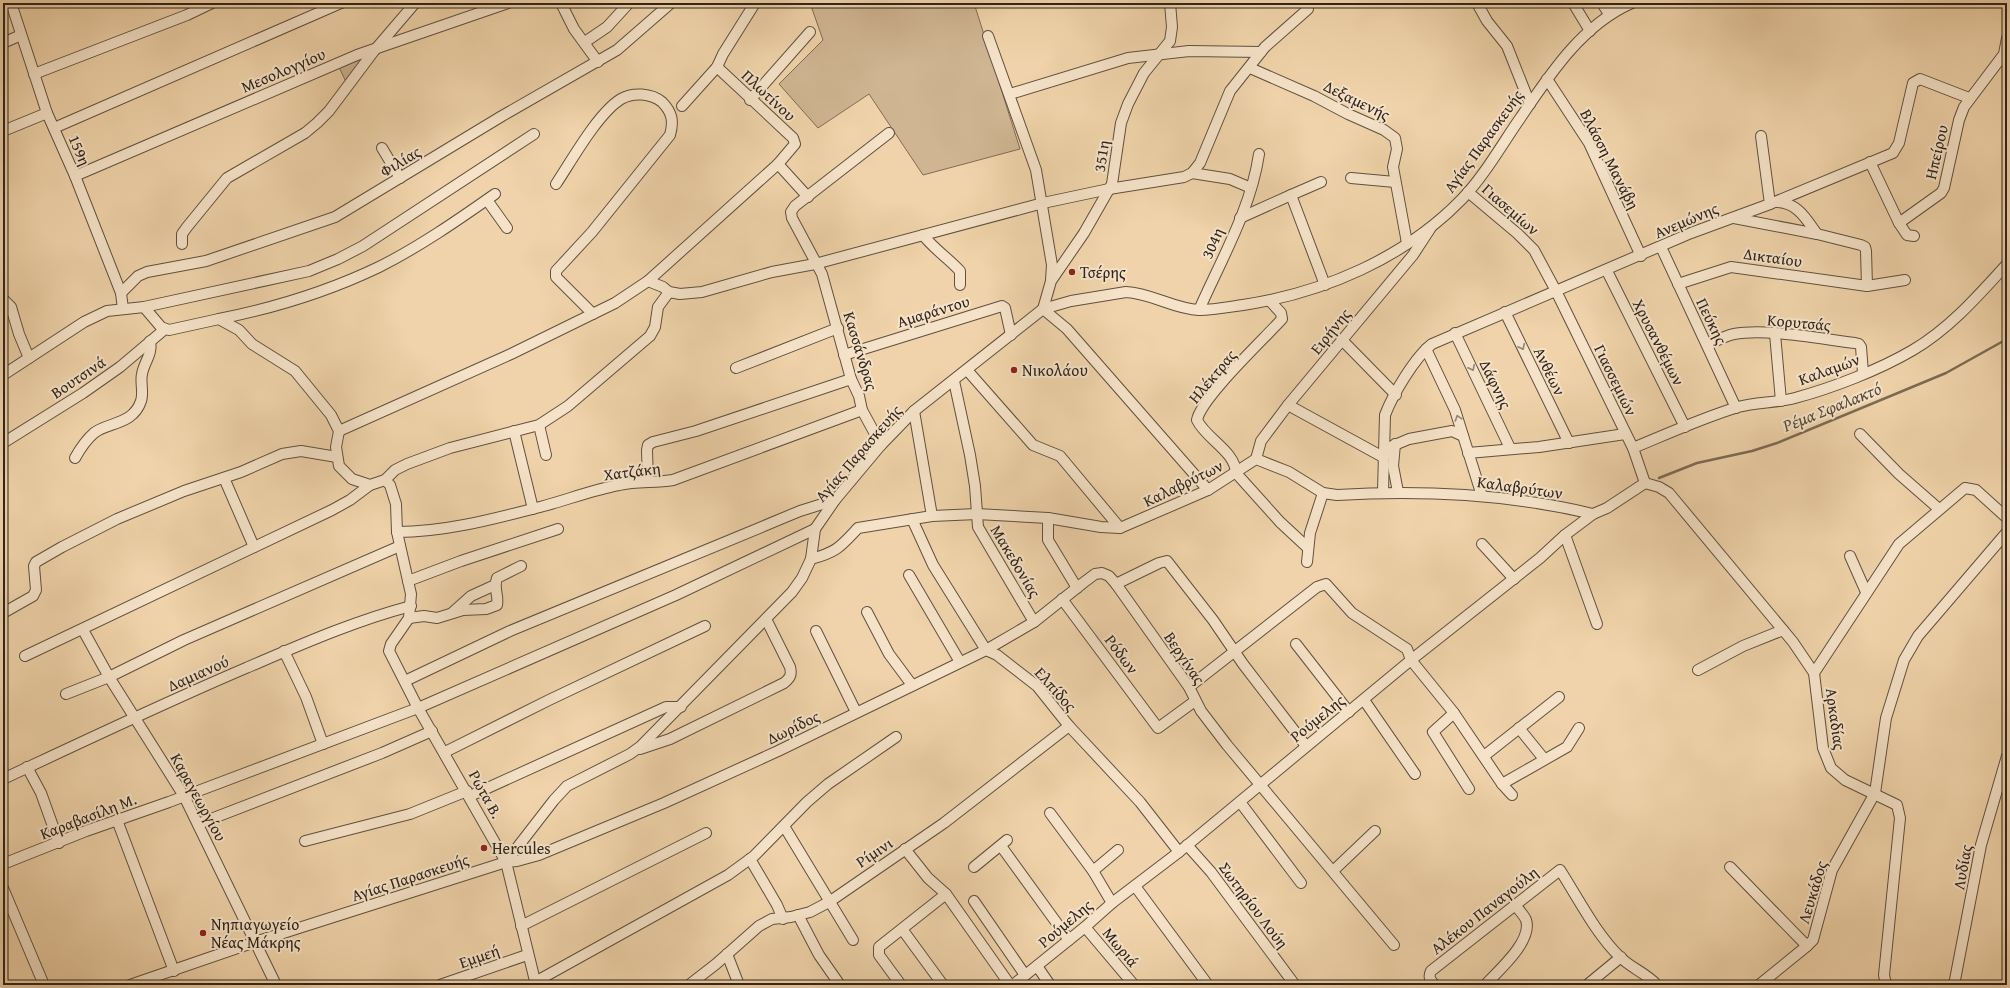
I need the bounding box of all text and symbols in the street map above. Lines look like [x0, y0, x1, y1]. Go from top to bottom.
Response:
street label: Μεσολογγίου [237, 41, 329, 99]
street label: Πλωτίνου [737, 64, 801, 126]
street label: Δεξαμενής [1320, 74, 1394, 126]
street label: Αγίας Παρασκευής [1437, 84, 1529, 197]
street label: Βλάσση Μανάβη [1574, 105, 1646, 213]
street label: Ηπείρου [1918, 122, 1954, 182]
street label: 159η [63, 131, 97, 169]
street label: 351η [1087, 138, 1115, 174]
street label: Φιλίας [375, 139, 425, 183]
street label: Γιασεμίων [1477, 177, 1545, 241]
street label: Ανεμώνης [1650, 196, 1722, 244]
street label: 304η [1195, 224, 1229, 262]
street label: Δικταίου [1742, 241, 1804, 273]
place label: Τσέρης [1080, 260, 1126, 284]
marker: Τσέρης [1067, 267, 1077, 277]
street label: Αμαράντου [894, 289, 972, 333]
street label: Χρυσανθέμων [1627, 294, 1691, 390]
street label: Πεύκης [1690, 294, 1734, 349]
street label: Ειρήνης [1304, 303, 1356, 359]
street label: Κορυτσάς [1766, 307, 1832, 337]
street label: Κασσάνδρας [838, 309, 884, 394]
street label: Γιασσεμιών [1588, 340, 1644, 420]
street label: Ηλέκτρας [1182, 343, 1242, 408]
one-way arrow [1517, 343, 1525, 350]
street label: Ανθέων [1528, 343, 1572, 399]
street label: Καλαμών [1795, 347, 1863, 391]
street label: Βουτσινά [46, 350, 111, 404]
street label: Δάφνης [1474, 355, 1518, 413]
place label: Νικολάου [1022, 358, 1088, 382]
one-way arrow [1467, 364, 1475, 372]
marker: Νικολάου [1009, 365, 1019, 375]
water label: Ρέμα Σφαλακτό [1778, 375, 1885, 438]
street label: Αγίας Παρασκευής [809, 399, 907, 507]
one-way arrow [1454, 415, 1463, 422]
street label: Καλαβρύτων [1139, 453, 1227, 513]
street label: Χατζάκη [602, 456, 662, 486]
street label: Καλαβρύτων [1476, 469, 1564, 505]
street label: Μακεδονίας [985, 520, 1047, 602]
street label: Βεργίνας [1158, 627, 1212, 690]
street label: Ρόδων [1099, 629, 1145, 679]
street label: Δαμιανού [163, 649, 233, 697]
street label: Ελπίδος [1029, 661, 1083, 717]
street label: Αρκαδίας [1820, 686, 1852, 752]
street label: Ρούμελης [1284, 688, 1350, 748]
street label: Δωρίδος [762, 704, 824, 750]
street label: Καραγεωργίου [165, 749, 233, 845]
street label: Ρώτα Β. [463, 765, 509, 823]
street label: Καραβασίλη Μ. [36, 787, 140, 845]
street label: Ρίμινι [851, 831, 897, 873]
place label: Hercules [492, 836, 551, 860]
street label: Λυδίας [1946, 842, 1978, 892]
marker: Hercules [479, 843, 489, 853]
street label: Αγίας Παρασκευής [348, 847, 472, 907]
street label: Σωτηρίου Λούη [1213, 857, 1295, 953]
street label: Λευκάδος [1791, 857, 1833, 926]
street label: Αλέκου Παναγούλη [1425, 860, 1543, 960]
street label: Ρούμελης [1033, 893, 1098, 953]
place label: Νηπιαγωγείο Νέας Μάκρης [211, 912, 301, 954]
street label: Μωριά [1097, 922, 1145, 973]
marker: Νηπιαγωγείο Νέας Μάκρης [198, 928, 208, 938]
street label: Εμμεή [456, 938, 502, 974]

